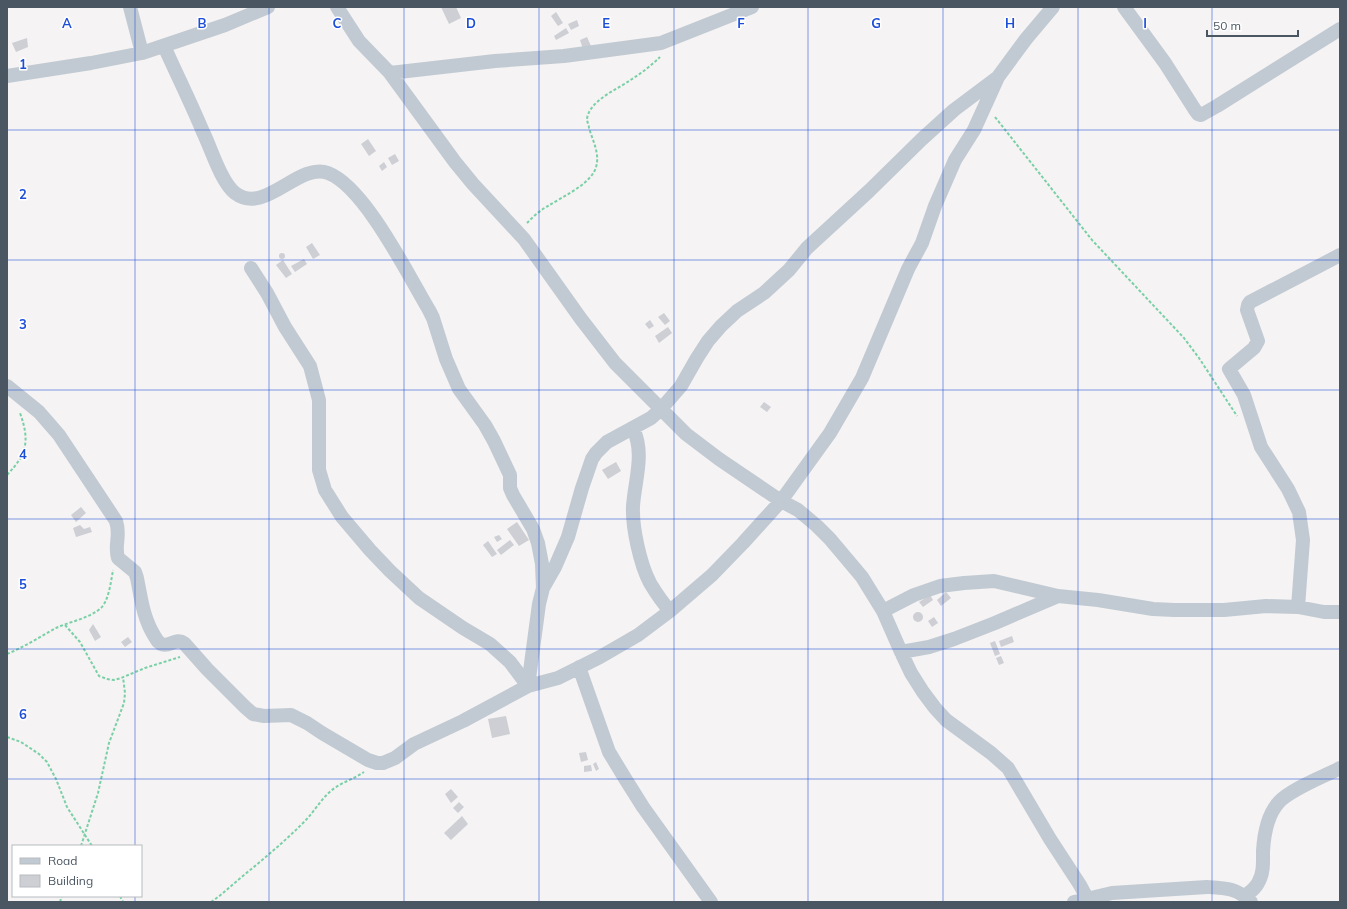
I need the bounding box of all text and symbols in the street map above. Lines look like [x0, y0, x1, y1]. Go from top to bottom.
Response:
scale bar [1207, 12, 1298, 38]
text: A [62, 15, 72, 31]
text: B [198, 15, 207, 31]
text: C [333, 15, 342, 31]
text: D [466, 15, 476, 31]
text: E [602, 15, 610, 31]
text: F [737, 15, 745, 31]
text: G [871, 15, 881, 31]
text: H [1005, 15, 1015, 31]
text: I [1143, 15, 1147, 31]
text: 50 m [1213, 18, 1241, 33]
text: 1 [19, 56, 27, 72]
text: 2 [19, 186, 27, 202]
text: 3 [19, 316, 27, 332]
text: 4 [19, 446, 27, 462]
text: 5 [19, 576, 27, 592]
text: 6 [19, 706, 27, 722]
legend [12, 845, 142, 897]
text: Road [48, 853, 77, 868]
text: Building [48, 873, 93, 888]

